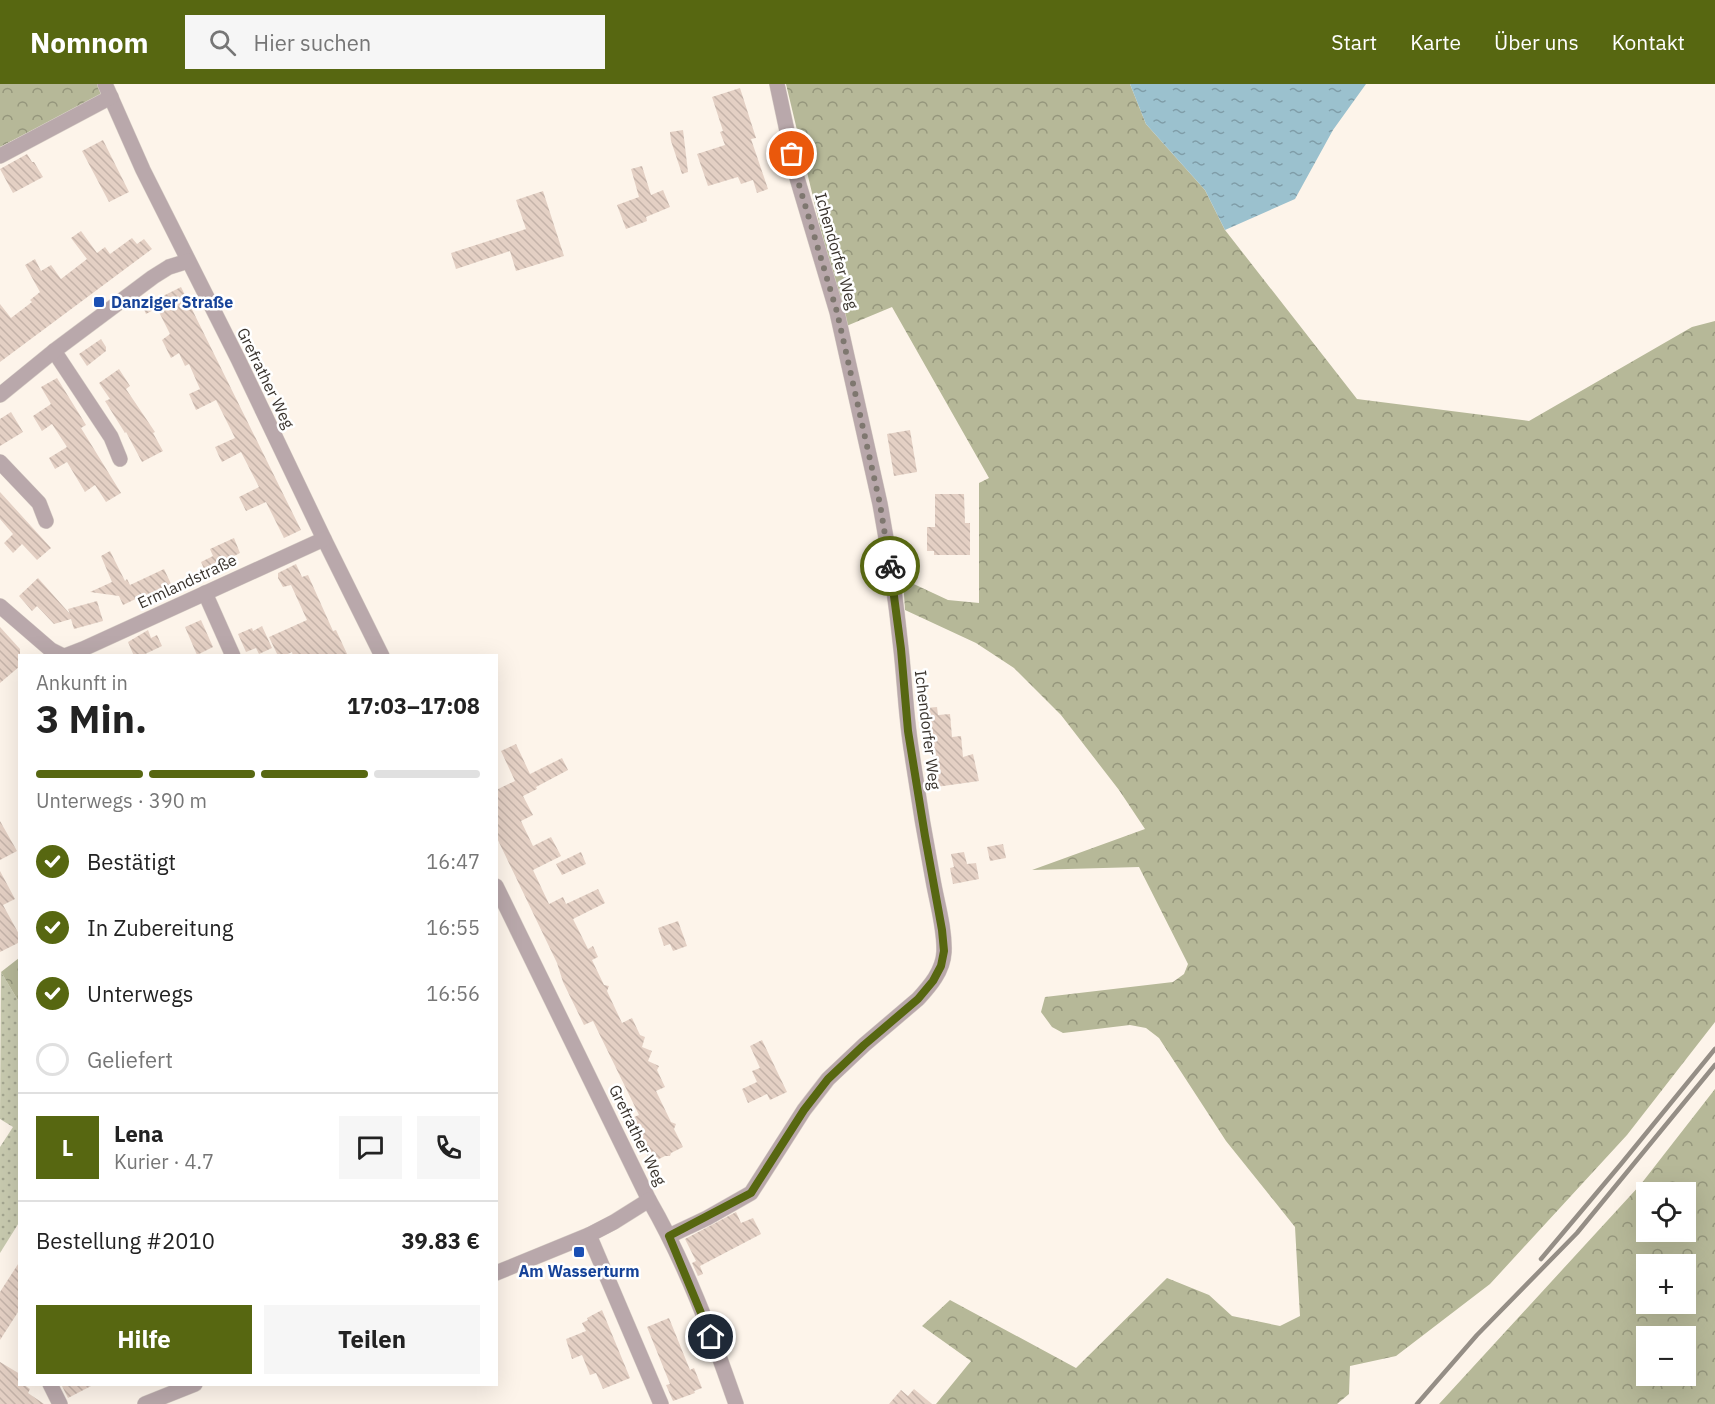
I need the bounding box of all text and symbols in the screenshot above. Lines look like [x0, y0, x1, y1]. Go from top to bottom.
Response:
search box [185, 15, 605, 69]
text: Nomnom [30, 24, 149, 61]
icon: search [206, 26, 239, 59]
text: Hier suchen [254, 28, 371, 57]
text: Start [1331, 28, 1377, 56]
text: Karte [1410, 28, 1461, 56]
text: Über uns [1494, 28, 1579, 56]
text: Kontakt [1612, 28, 1685, 56]
pin [766, 128, 817, 179]
icon: bag [775, 137, 808, 170]
street label: Ichendorfer Weg [811, 190, 863, 312]
place label: Danziger Straße [111, 292, 233, 312]
marker: Danziger Straße [92, 295, 106, 309]
street label: Grefrather Weg [233, 324, 299, 432]
courier [860, 536, 920, 596]
street label: Ermlandstraße [134, 549, 240, 613]
icon: bike [874, 550, 907, 583]
text: Ankunft in [36, 669, 128, 696]
street label: Ichendorfer Weg [911, 669, 945, 791]
text: 17:03–17:08 [347, 691, 480, 720]
text: 3 Min. [36, 693, 147, 744]
text: Unterwegs · 390 m [36, 787, 207, 814]
icon: check [36, 845, 69, 878]
text: Bestätigt [87, 847, 176, 876]
text: 16:47 [426, 848, 480, 875]
icon: check [36, 911, 69, 944]
text: In Zubereitung [87, 913, 233, 942]
text: 16:55 [426, 914, 480, 941]
icon: check [36, 977, 69, 1010]
text: Unterwegs [87, 979, 194, 1008]
text: 16:56 [426, 980, 480, 1007]
text: Geliefert [87, 1045, 173, 1074]
street label: Grefrather Weg [605, 1081, 671, 1189]
button: chat [339, 1116, 402, 1179]
button: phone [417, 1116, 480, 1179]
text: Lena [114, 1119, 163, 1148]
text: L [62, 1133, 73, 1162]
text: Kurier · 4.7 [114, 1148, 214, 1175]
map controls [1636, 1182, 1696, 1386]
button: locate [1636, 1182, 1696, 1242]
text: Bestellung #2010 [36, 1226, 215, 1255]
text: 39.83 € [401, 1226, 480, 1255]
marker: Am Wasserturm [572, 1245, 586, 1259]
button: + [1636, 1254, 1696, 1314]
place label: Am Wasserturm [518, 1261, 640, 1281]
button: Hilfe [36, 1305, 252, 1374]
button: Teilen [264, 1305, 480, 1374]
pin [685, 1311, 736, 1362]
icon: home [694, 1320, 727, 1353]
button: − [1636, 1326, 1696, 1386]

